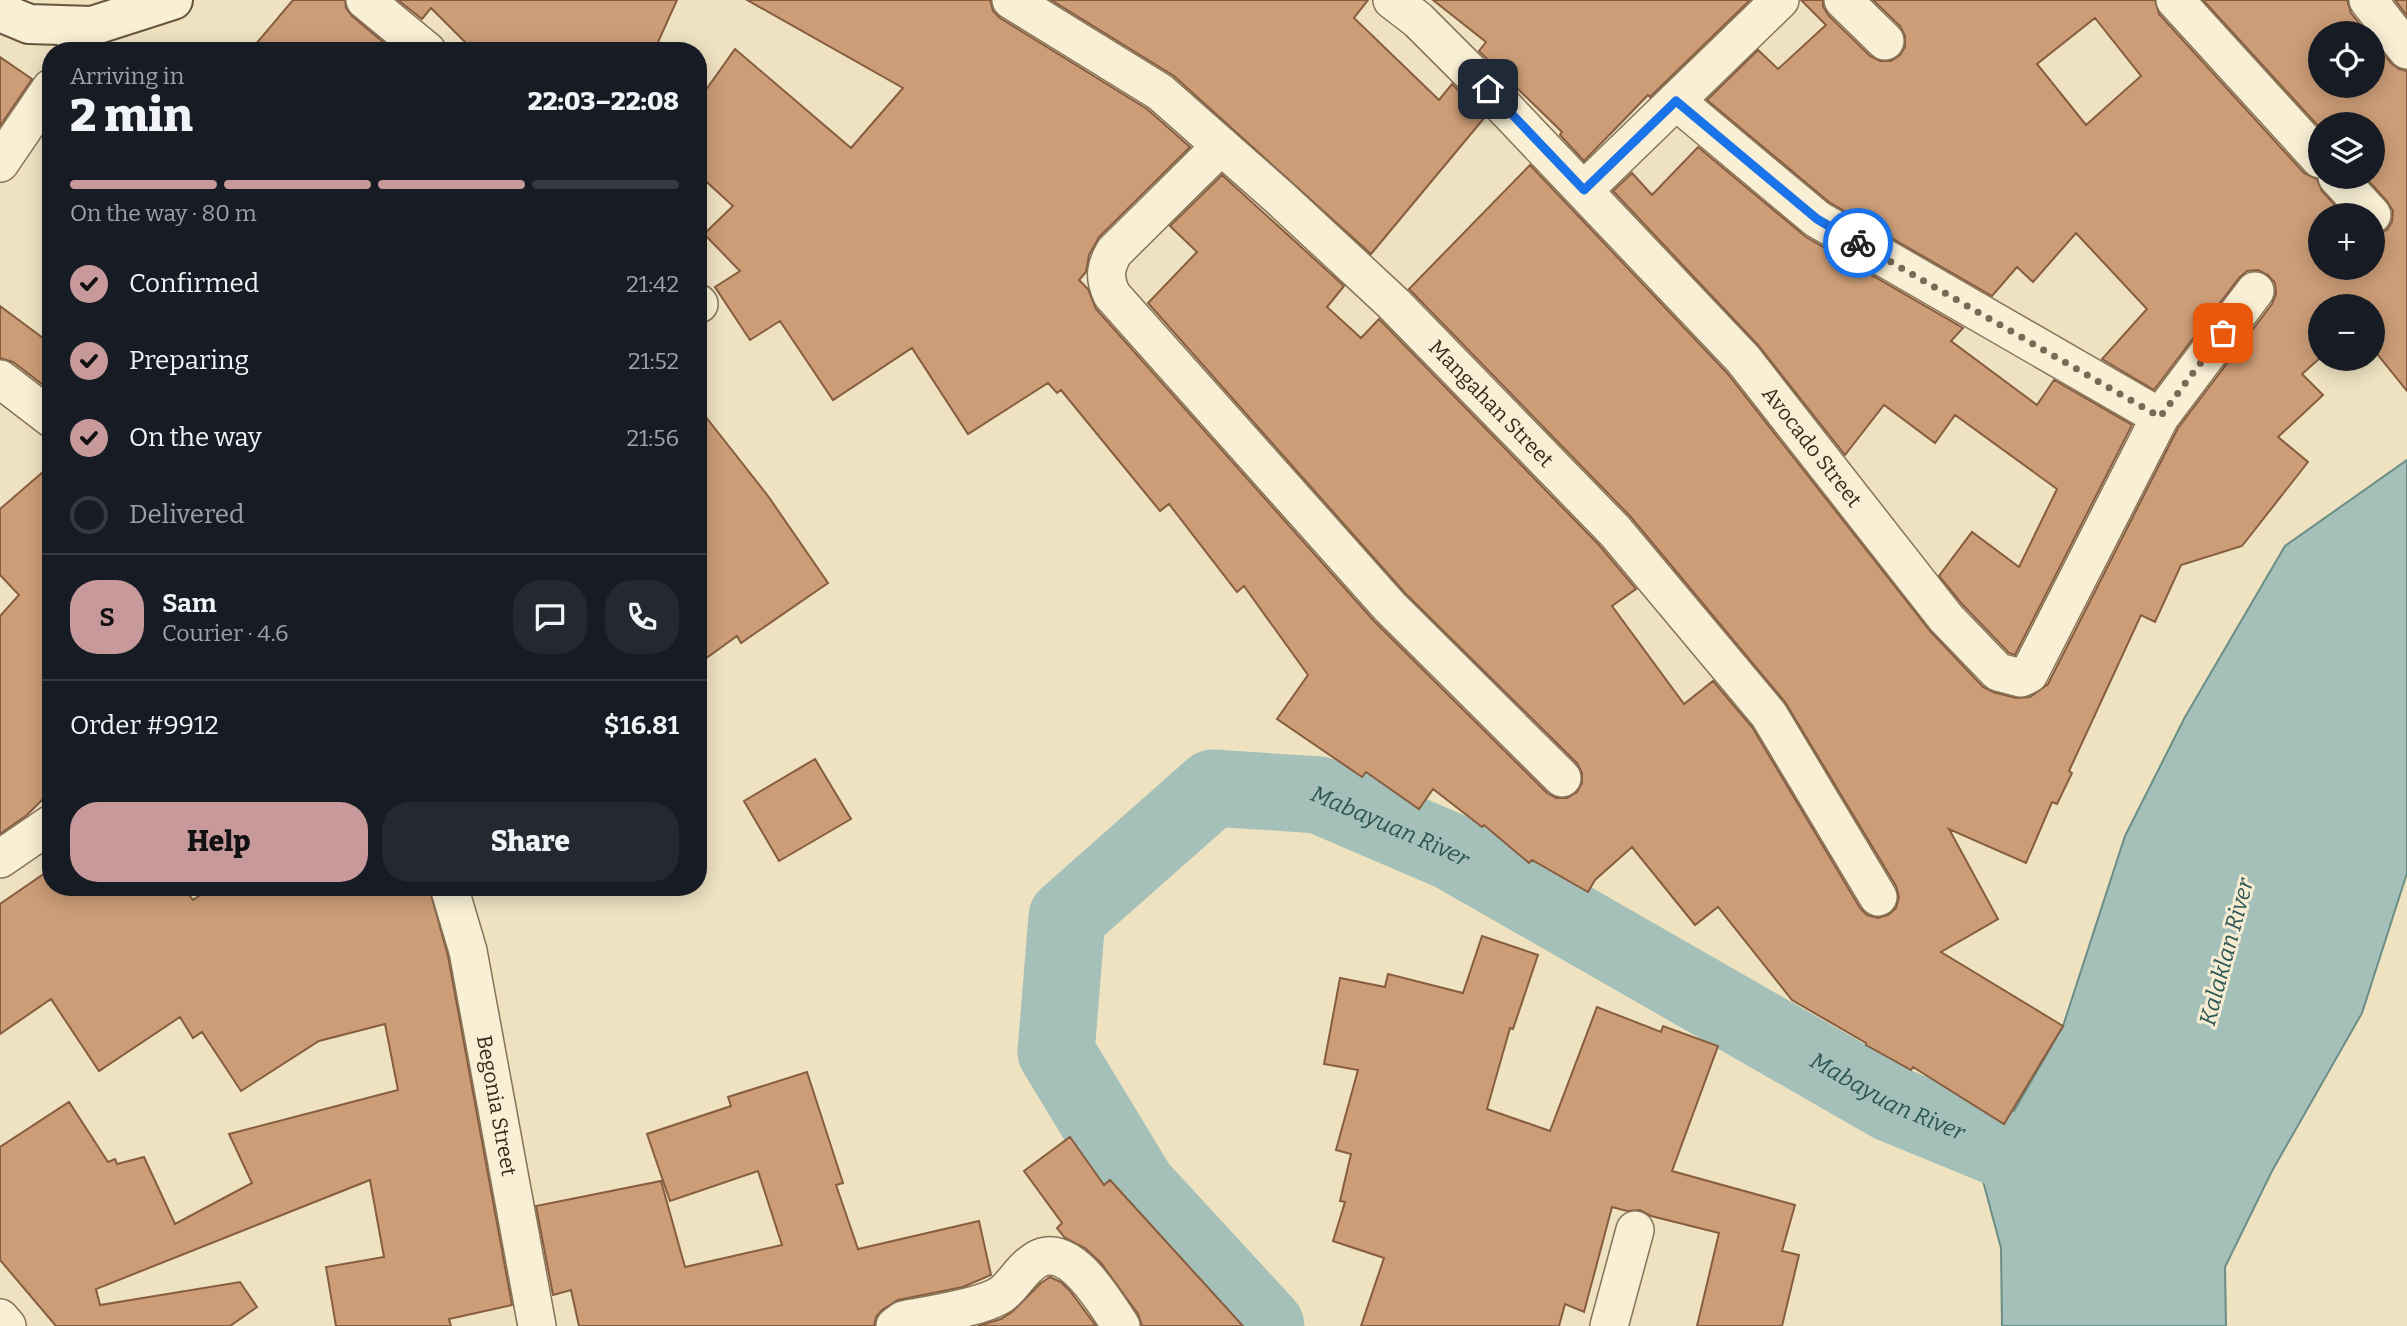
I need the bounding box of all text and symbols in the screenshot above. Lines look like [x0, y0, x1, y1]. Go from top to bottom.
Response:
map controls [2308, 21, 2385, 371]
button: locate [2308, 21, 2385, 98]
pin [1458, 59, 1518, 119]
text: Arriving in [70, 62, 184, 90]
icon: home [1469, 70, 1507, 108]
text: 22:03–22:08 [528, 86, 679, 117]
text: 2 min [70, 88, 193, 143]
button: layers [2308, 112, 2385, 189]
text: On the way · 80 m [70, 199, 257, 227]
button: + [2308, 203, 2385, 280]
courier [1823, 208, 1893, 278]
icon: bike [1839, 224, 1877, 262]
icon: check [70, 265, 108, 303]
text: Confirmed [129, 268, 259, 299]
text: 21:42 [626, 270, 679, 298]
button: − [2308, 294, 2385, 371]
pin [2193, 303, 2253, 363]
icon: bag [2204, 314, 2242, 352]
street label: Mangahan Street [1423, 335, 1559, 473]
icon: check [70, 342, 108, 380]
text: Preparing [129, 345, 249, 376]
text: 21:52 [628, 347, 679, 375]
street label: Avocado Street [1756, 381, 1867, 513]
icon: check [70, 419, 108, 457]
text: On the way [129, 422, 262, 453]
text: 21:56 [627, 424, 679, 452]
text: Delivered [129, 499, 244, 530]
button: chat [513, 580, 587, 654]
button: phone [605, 580, 679, 654]
text: Sam [162, 588, 217, 619]
text: S [99, 602, 115, 633]
text: Courier · 4.6 [162, 619, 289, 647]
text: Order #9912 [70, 710, 219, 741]
text: $16.81 [604, 710, 679, 741]
water label: Mabayuan River [1307, 779, 1476, 874]
button: Help [70, 802, 368, 882]
button: Share [382, 802, 679, 882]
water label: Kalaklan River [2193, 874, 2260, 1029]
street label: Begonia Street [471, 1033, 522, 1179]
water label: Mabayuan River [1805, 1046, 1971, 1147]

